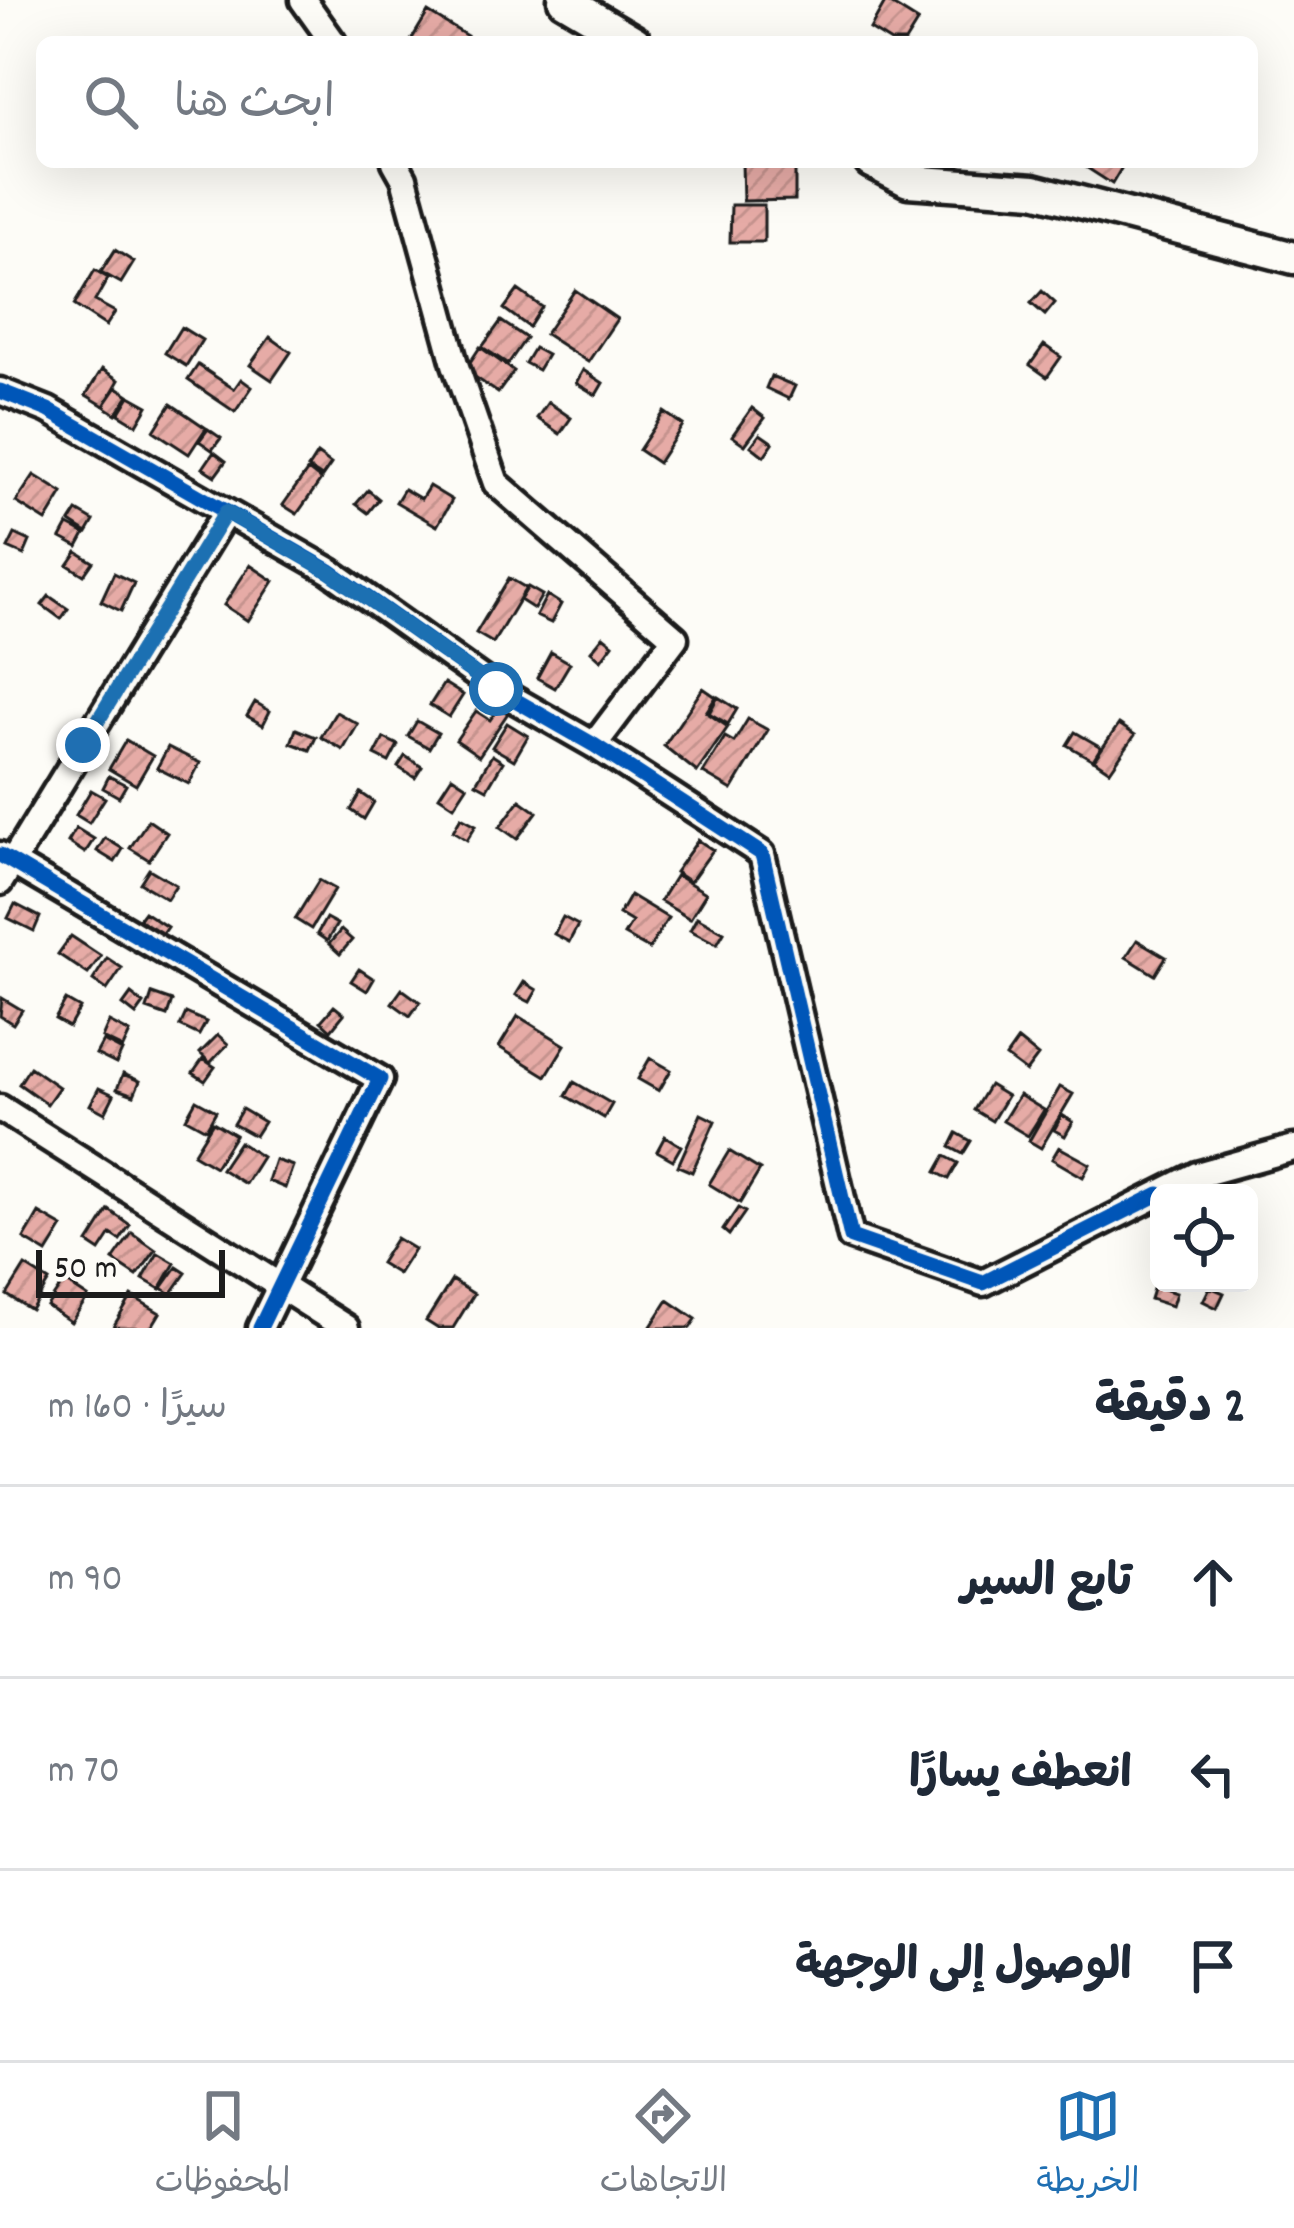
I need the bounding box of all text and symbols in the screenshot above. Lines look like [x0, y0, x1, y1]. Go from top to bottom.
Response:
search box [36, 36, 1258, 168]
icon: search [78, 69, 144, 135]
text: ابحث هنا [174, 74, 335, 138]
route start [469, 662, 523, 716]
route end [56, 718, 110, 772]
map controls [1150, 1184, 1258, 1292]
button: locate [1150, 1184, 1258, 1292]
scale bar [36, 1244, 225, 1297]
text: 50 m [54, 1247, 118, 1294]
text: 2 دقيقة [1094, 1374, 1246, 1446]
text: سيرًا · 160 m [48, 1382, 227, 1437]
icon: ahead [1180, 1549, 1246, 1615]
text: تابع السير [961, 1553, 1132, 1617]
text: 90 m [48, 1554, 123, 1609]
icon: left [1180, 1741, 1246, 1807]
text: انعطف يسارًا [909, 1745, 1132, 1809]
text: 70 m [48, 1746, 120, 1801]
icon: arrive [1180, 1933, 1246, 1999]
text: الوصول إلى الوجهة [795, 1937, 1132, 2001]
tab: المحفوظات [155, 2083, 291, 2209]
tab: الاتجاهات [600, 2083, 727, 2209]
tab: الخريطة [1036, 2083, 1139, 2209]

